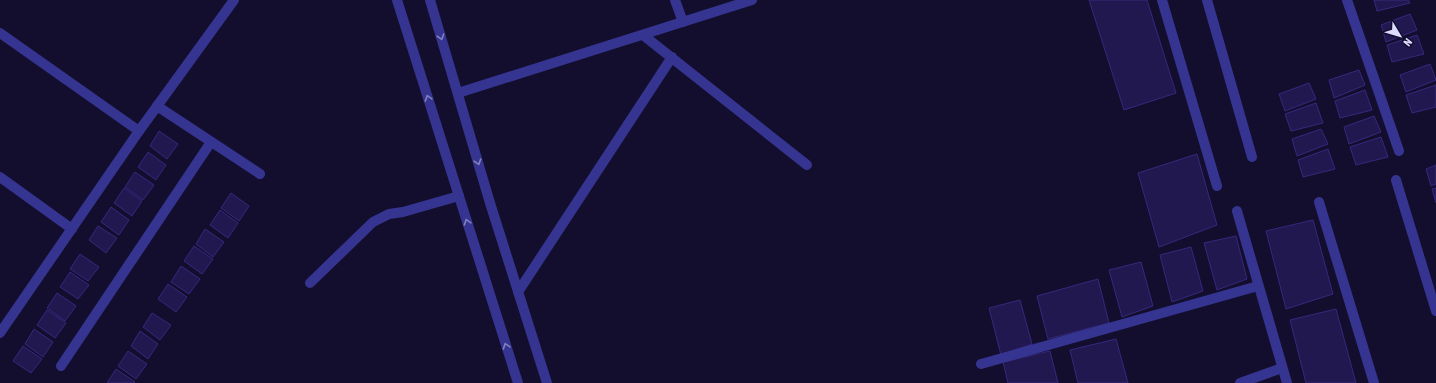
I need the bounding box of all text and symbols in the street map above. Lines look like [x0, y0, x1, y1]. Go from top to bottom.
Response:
north arrow [1380, 16, 1420, 56]
one-way arrow [436, 34, 445, 41]
text: N [1401, 36, 1415, 48]
one-way arrow [424, 95, 433, 102]
one-way arrow [473, 158, 482, 165]
one-way arrow [463, 219, 472, 226]
one-way arrow [503, 342, 511, 349]

